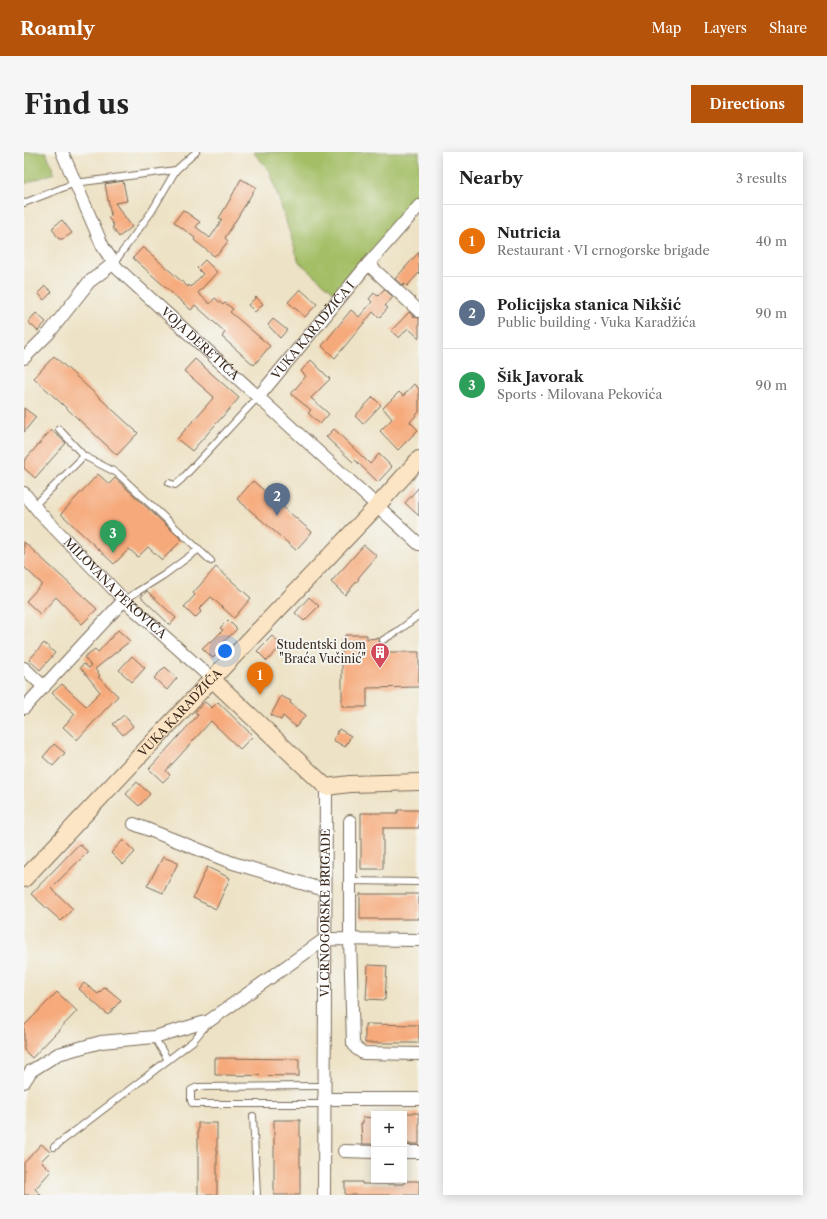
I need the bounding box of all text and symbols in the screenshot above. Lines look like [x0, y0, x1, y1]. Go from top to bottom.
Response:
text: Roamly [20, 17, 95, 40]
text: Map [651, 19, 681, 37]
text: Layers [703, 19, 747, 37]
text: Share [769, 19, 807, 37]
button: Directions [691, 85, 803, 123]
text: Find us [24, 87, 129, 121]
text: Nearby [459, 168, 523, 188]
text: 3 results [736, 170, 787, 186]
text: Nutricia [497, 223, 561, 242]
text: 1 [469, 233, 475, 249]
text: 40 m [756, 233, 787, 249]
text: Restaurant · VI crnogorske brigade [497, 242, 710, 258]
street label: VUKA KARADŽIĆA I [267, 278, 358, 383]
text: Policijska stanica Nikšić [497, 295, 681, 314]
street label: VOJA DERETIĆA [157, 303, 243, 384]
text: 2 [468, 305, 476, 321]
text: 90 m [756, 305, 787, 321]
text: Public building · Vuka Karadžića [497, 314, 696, 330]
text: Šik Javorak [497, 367, 584, 386]
text: 3 [468, 377, 476, 393]
text: 90 m [756, 377, 787, 393]
text: Sports · Milovana Pekovića [497, 386, 662, 402]
pin: 2 [264, 483, 290, 516]
pin: 3 [100, 520, 126, 553]
street label: MILOVANA PEKOVIĆA [61, 534, 171, 642]
place label: Studentski dom "Braća Vučinić" [277, 637, 366, 666]
your location [215, 641, 235, 661]
building icon: Studentski dom "Braća Vučinić" [369, 641, 391, 669]
pin: 1 [247, 662, 273, 695]
street label: VUKA KARADŽIĆA [134, 665, 226, 760]
street label: VI CRNOGORSKE BRIGADE [317, 829, 333, 998]
map controls [371, 1111, 407, 1183]
button: + [371, 1111, 407, 1147]
button: − [371, 1147, 407, 1183]

